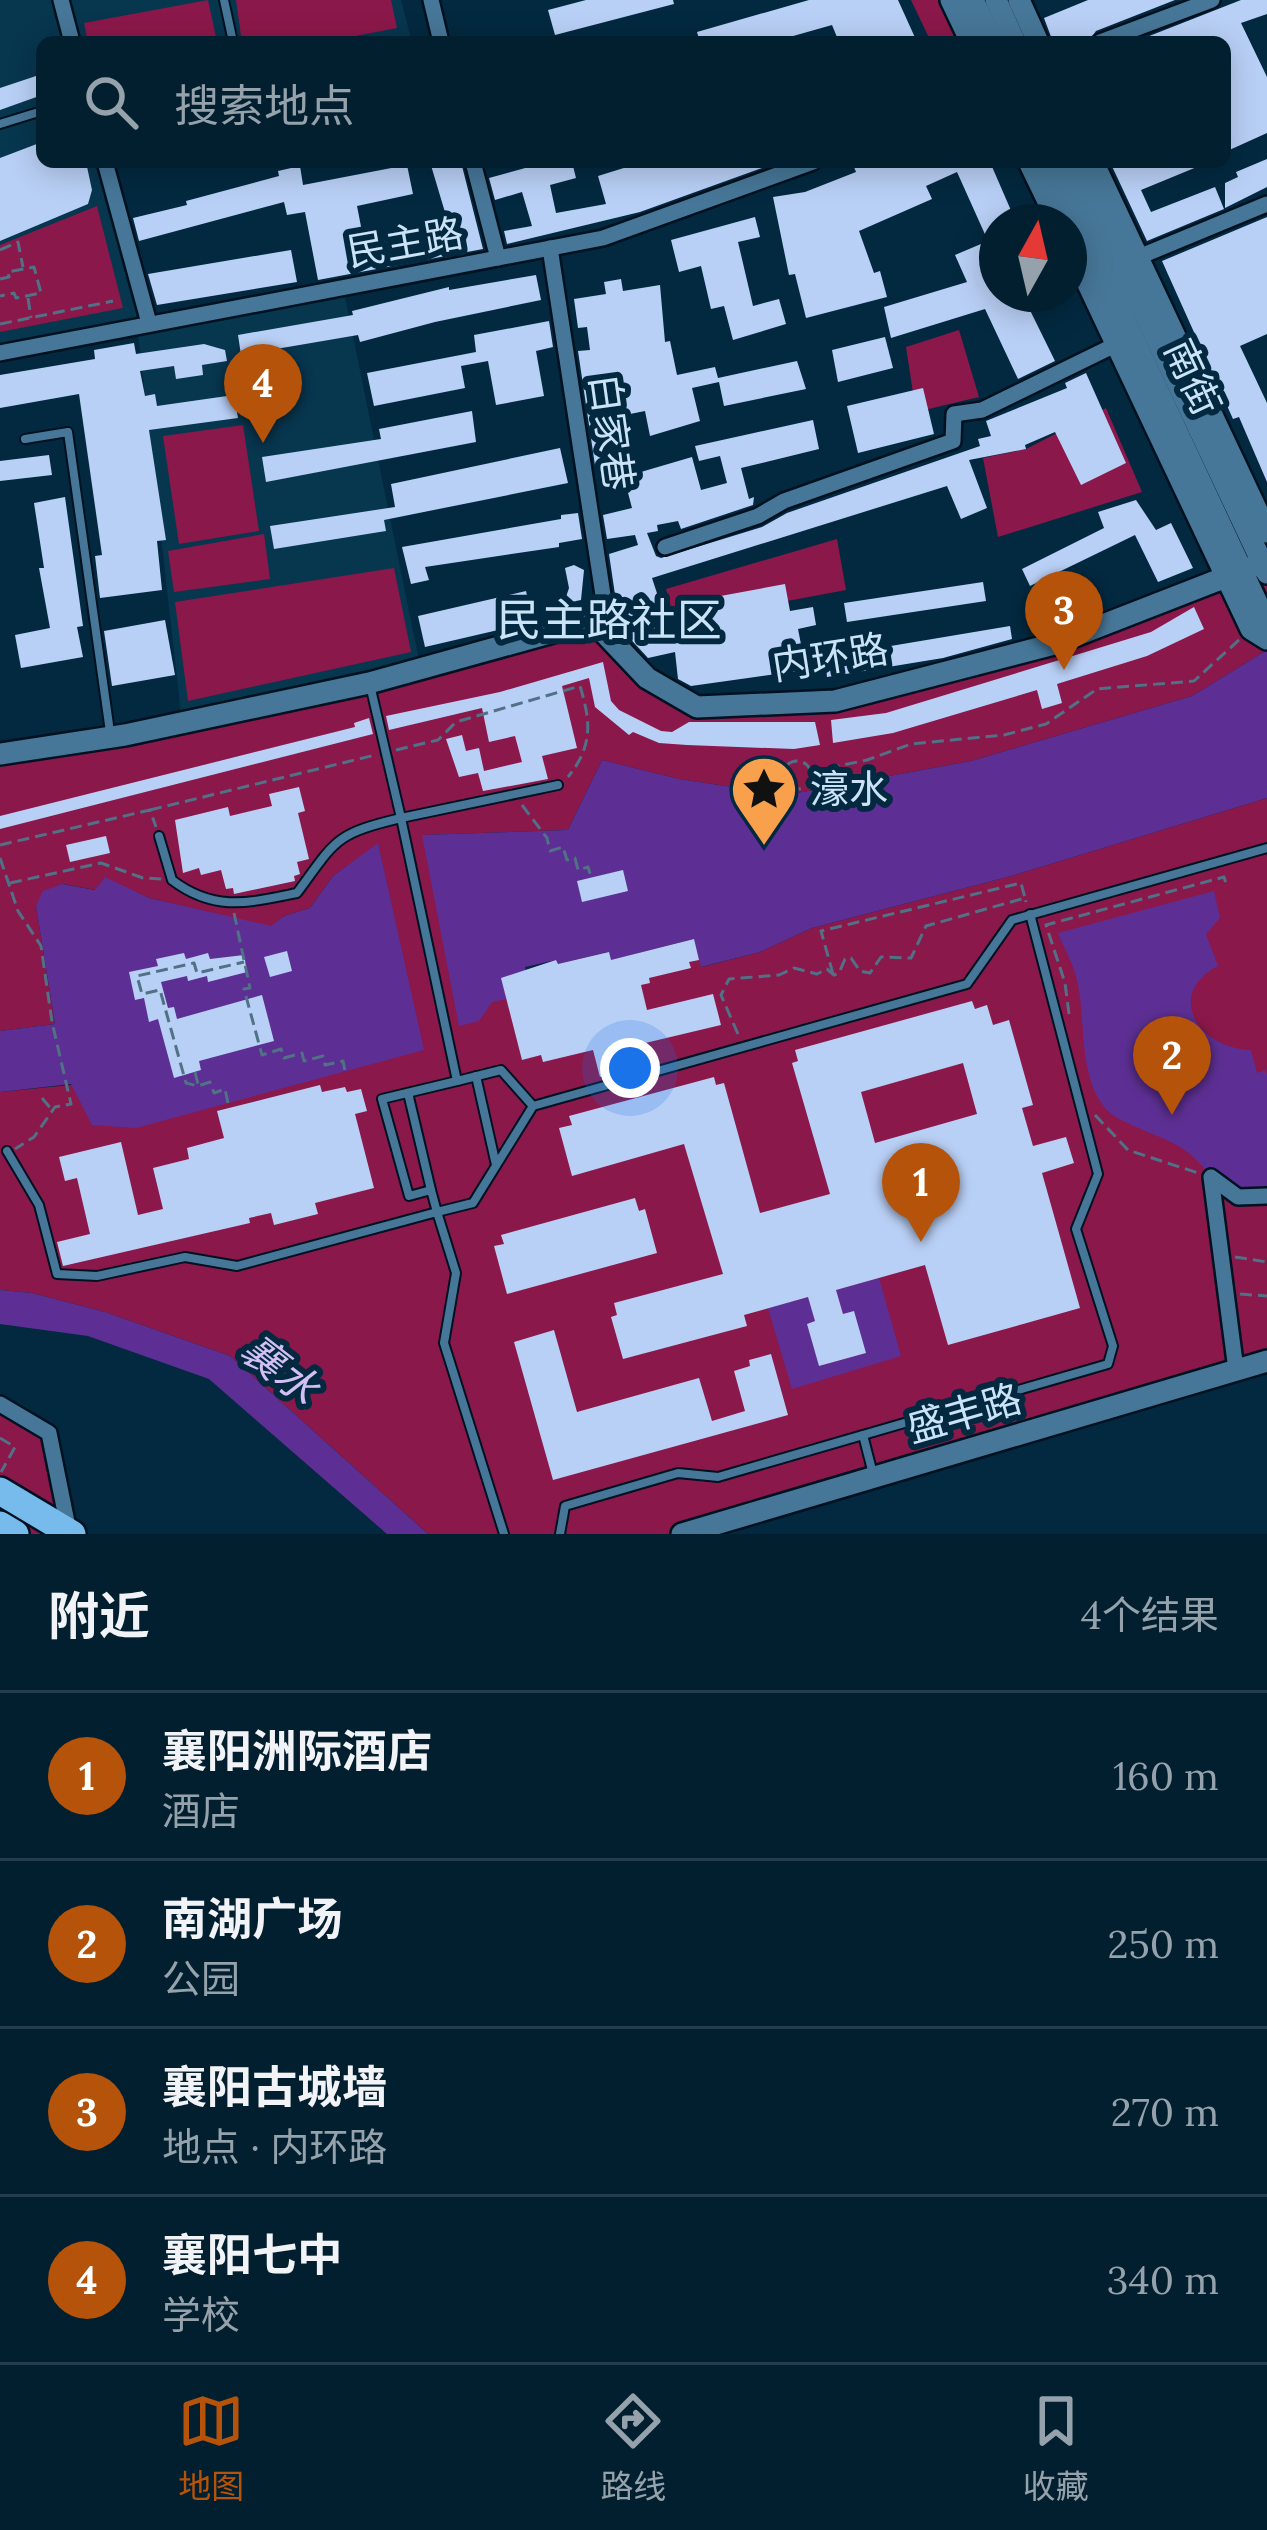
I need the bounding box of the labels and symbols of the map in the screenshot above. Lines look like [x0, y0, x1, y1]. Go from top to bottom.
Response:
north arrow [979, 204, 1087, 312]
street label: 民主路 [343, 207, 467, 277]
street label: 南街 [1154, 331, 1232, 423]
pin: 4 [224, 344, 302, 443]
street label: 白家巷 [579, 371, 645, 493]
pin: 3 [1025, 571, 1103, 670]
district label: 民主路社区 [496, 591, 722, 648]
street label: 内环路 [768, 623, 892, 691]
place icon: 濠水 [729, 754, 799, 848]
place label: 濠水 [810, 764, 888, 814]
pin: 2 [1133, 1016, 1211, 1115]
your location [600, 1038, 660, 1098]
pin: 1 [882, 1143, 960, 1242]
water label: 襄水 [230, 1322, 331, 1417]
street label: 盛丰路 [901, 1373, 1027, 1453]

